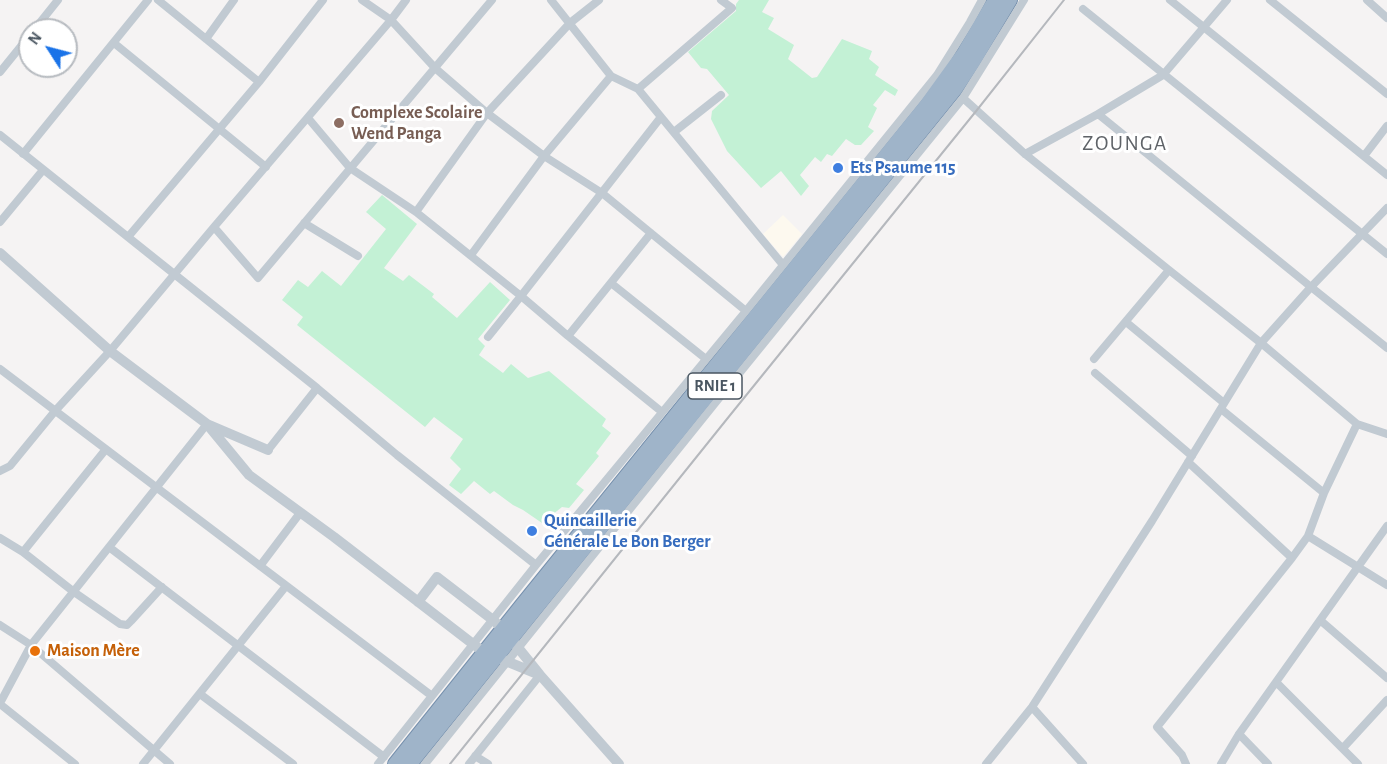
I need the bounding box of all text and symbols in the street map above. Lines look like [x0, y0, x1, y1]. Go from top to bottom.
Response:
north arrow [18, 18, 78, 78]
text: N [25, 29, 45, 48]
place label: Complexe Scolaire Wend Panga [351, 102, 482, 144]
marker: Complexe Scolaire Wend Panga [332, 116, 346, 130]
district label: ZOUNGA [1082, 131, 1168, 157]
place label: Ets Psaume 115 [850, 157, 956, 179]
marker: Ets Psaume 115 [831, 161, 845, 175]
road number: RNIE 1 [688, 373, 742, 399]
place label: Quincaillerie Générale Le Bon Berger [544, 510, 711, 552]
marker: Quincaillerie Générale Le Bon Berger [525, 524, 539, 538]
place label: Maison Mère [47, 640, 140, 662]
marker: Maison Mère [28, 644, 42, 658]

